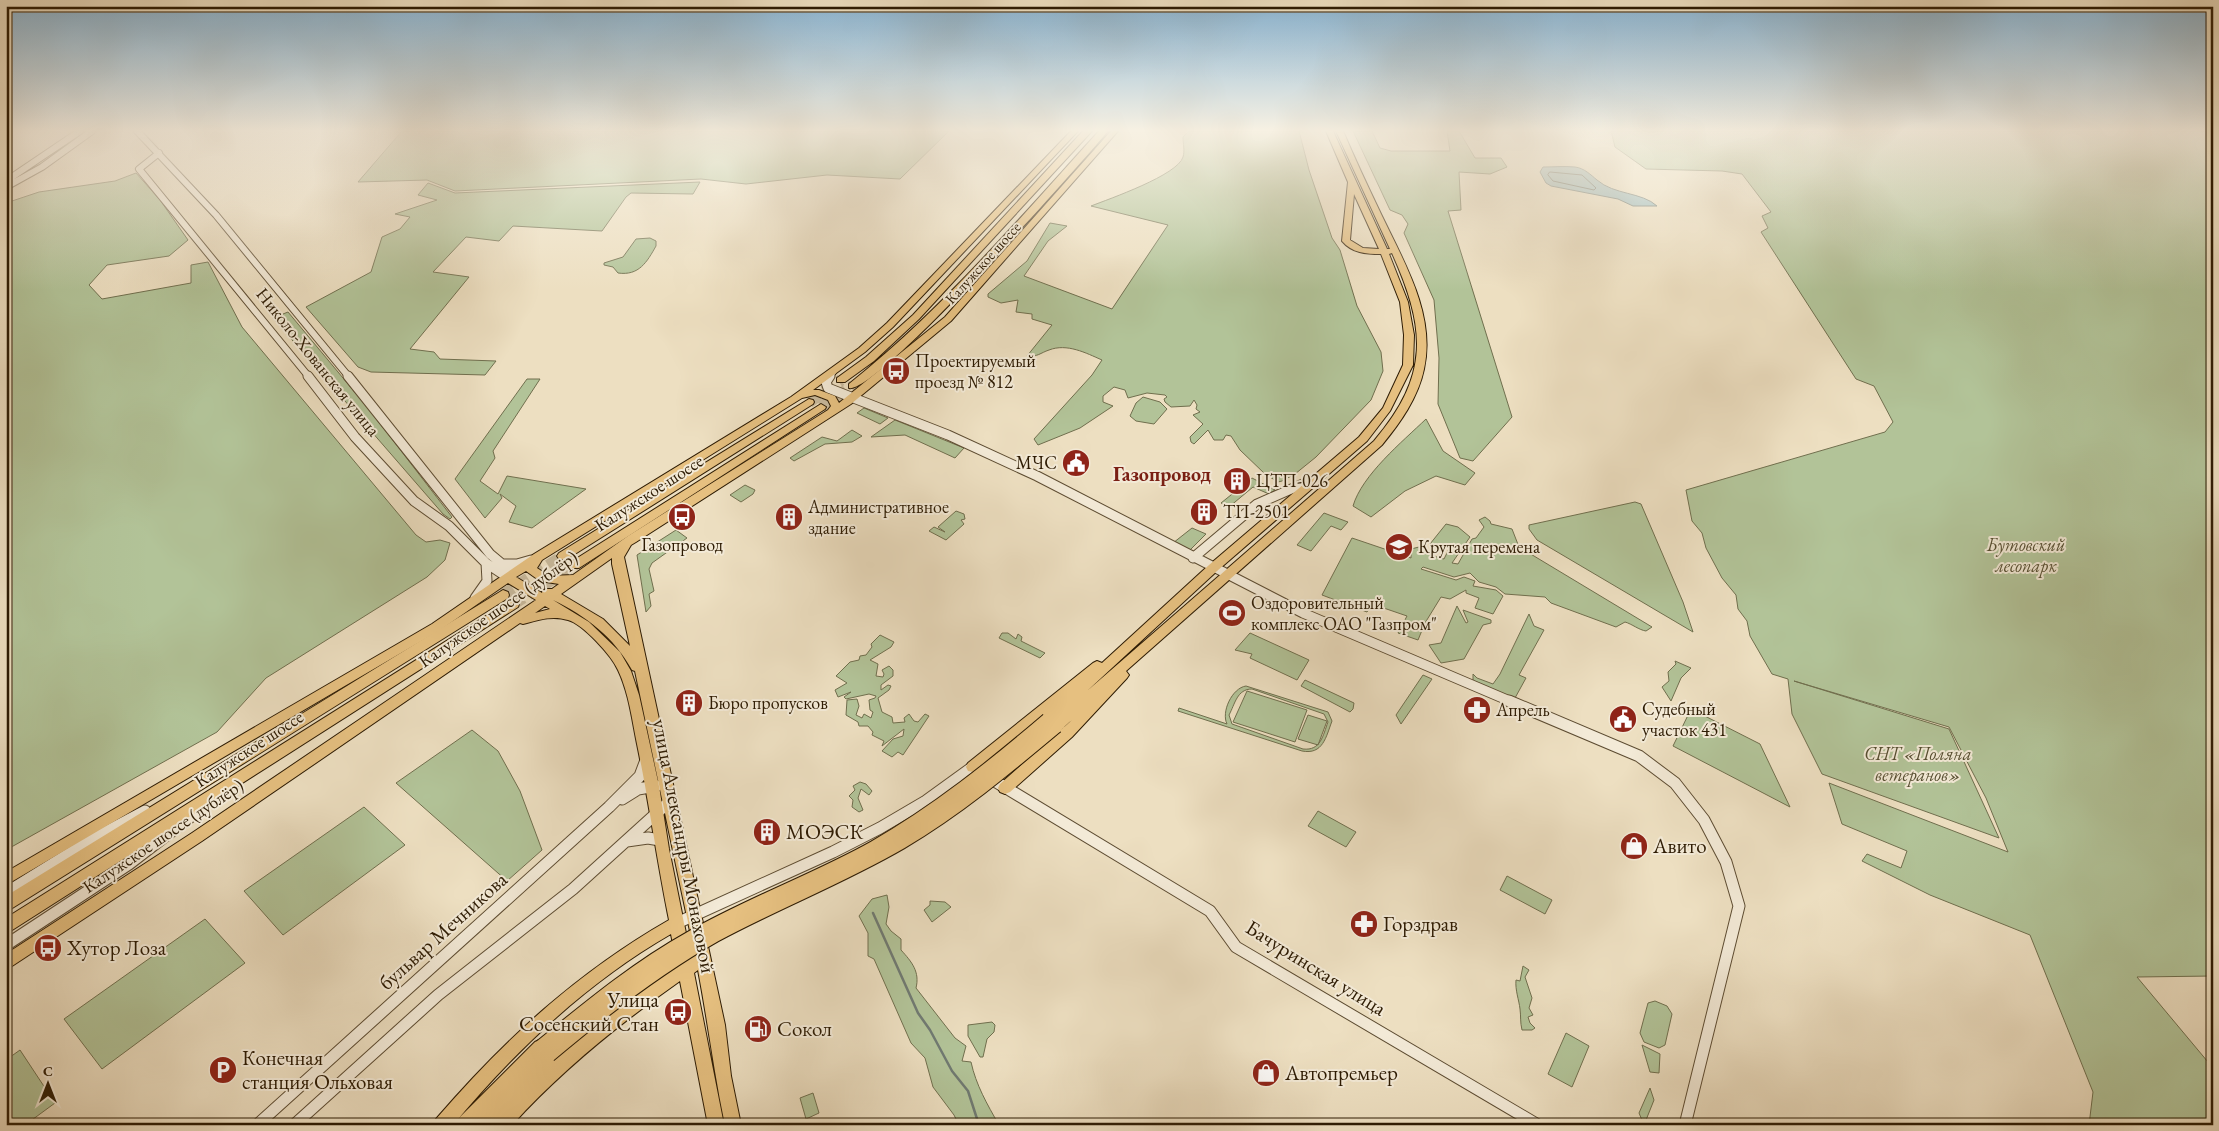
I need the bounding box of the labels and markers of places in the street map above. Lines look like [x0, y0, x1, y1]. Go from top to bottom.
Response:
place label: Проектируемый проезд № 812 [915, 349, 1036, 393]
bus stop icon: Проектируемый проезд № 812 [881, 356, 911, 386]
public building icon: МЧС [1061, 448, 1091, 478]
place label: МЧС [1016, 451, 1057, 474]
building icon: ЦТП-026 [1222, 466, 1252, 496]
place label: ЦТП-026 [1256, 469, 1328, 492]
place label: Административное здание [807, 495, 949, 539]
building icon: ТП-2501 [1189, 497, 1219, 527]
place label: ТП-2501 [1223, 500, 1289, 523]
bus stop icon: Газопровод [667, 502, 697, 532]
building icon: Административное здание [774, 502, 804, 532]
school or university icon: Крутая перемена [1384, 532, 1414, 562]
place label: Газопровод [641, 533, 723, 556]
place label: Крутая перемена [1418, 535, 1541, 558]
place label: Оздоровительный комплекс ОАО "Газпром" [1251, 591, 1437, 635]
sports icon: Оздоровительный комплекс ОАО "Газпром" [1217, 598, 1247, 628]
building icon: Бюро пропусков [674, 688, 704, 718]
place label: Бюро пропусков [708, 691, 828, 714]
pharmacy icon: Апрель [1462, 695, 1492, 725]
place label: Судебный участок 431 [1642, 697, 1727, 741]
place label: Апрель [1495, 698, 1550, 721]
public building icon: Судебный участок 431 [1608, 704, 1638, 734]
building icon: МОЭСК [752, 817, 782, 847]
place label: МОЭСК [786, 818, 864, 845]
shop icon: Авито [1619, 831, 1649, 861]
place label: Авито [1652, 832, 1707, 859]
pharmacy icon: Горздрав [1349, 909, 1379, 939]
place label: Горздрав [1383, 910, 1458, 937]
bus stop icon: Хутор Лоза [33, 933, 63, 963]
place label: Хутор Лоза [66, 934, 167, 961]
place label: Улица Сосенский Стан [519, 986, 660, 1037]
bus stop icon: Улица Сосенский Стан [663, 997, 693, 1027]
fuel station icon: Сокол [743, 1014, 773, 1044]
place label: Сокол [777, 1015, 832, 1042]
place label: Конечная станция Ольховая [242, 1044, 393, 1095]
parking icon: Конечная станция Ольховая [208, 1055, 238, 1085]
shop icon: Автопремьер [1251, 1058, 1281, 1088]
place label: Автопремьер [1284, 1059, 1398, 1086]

